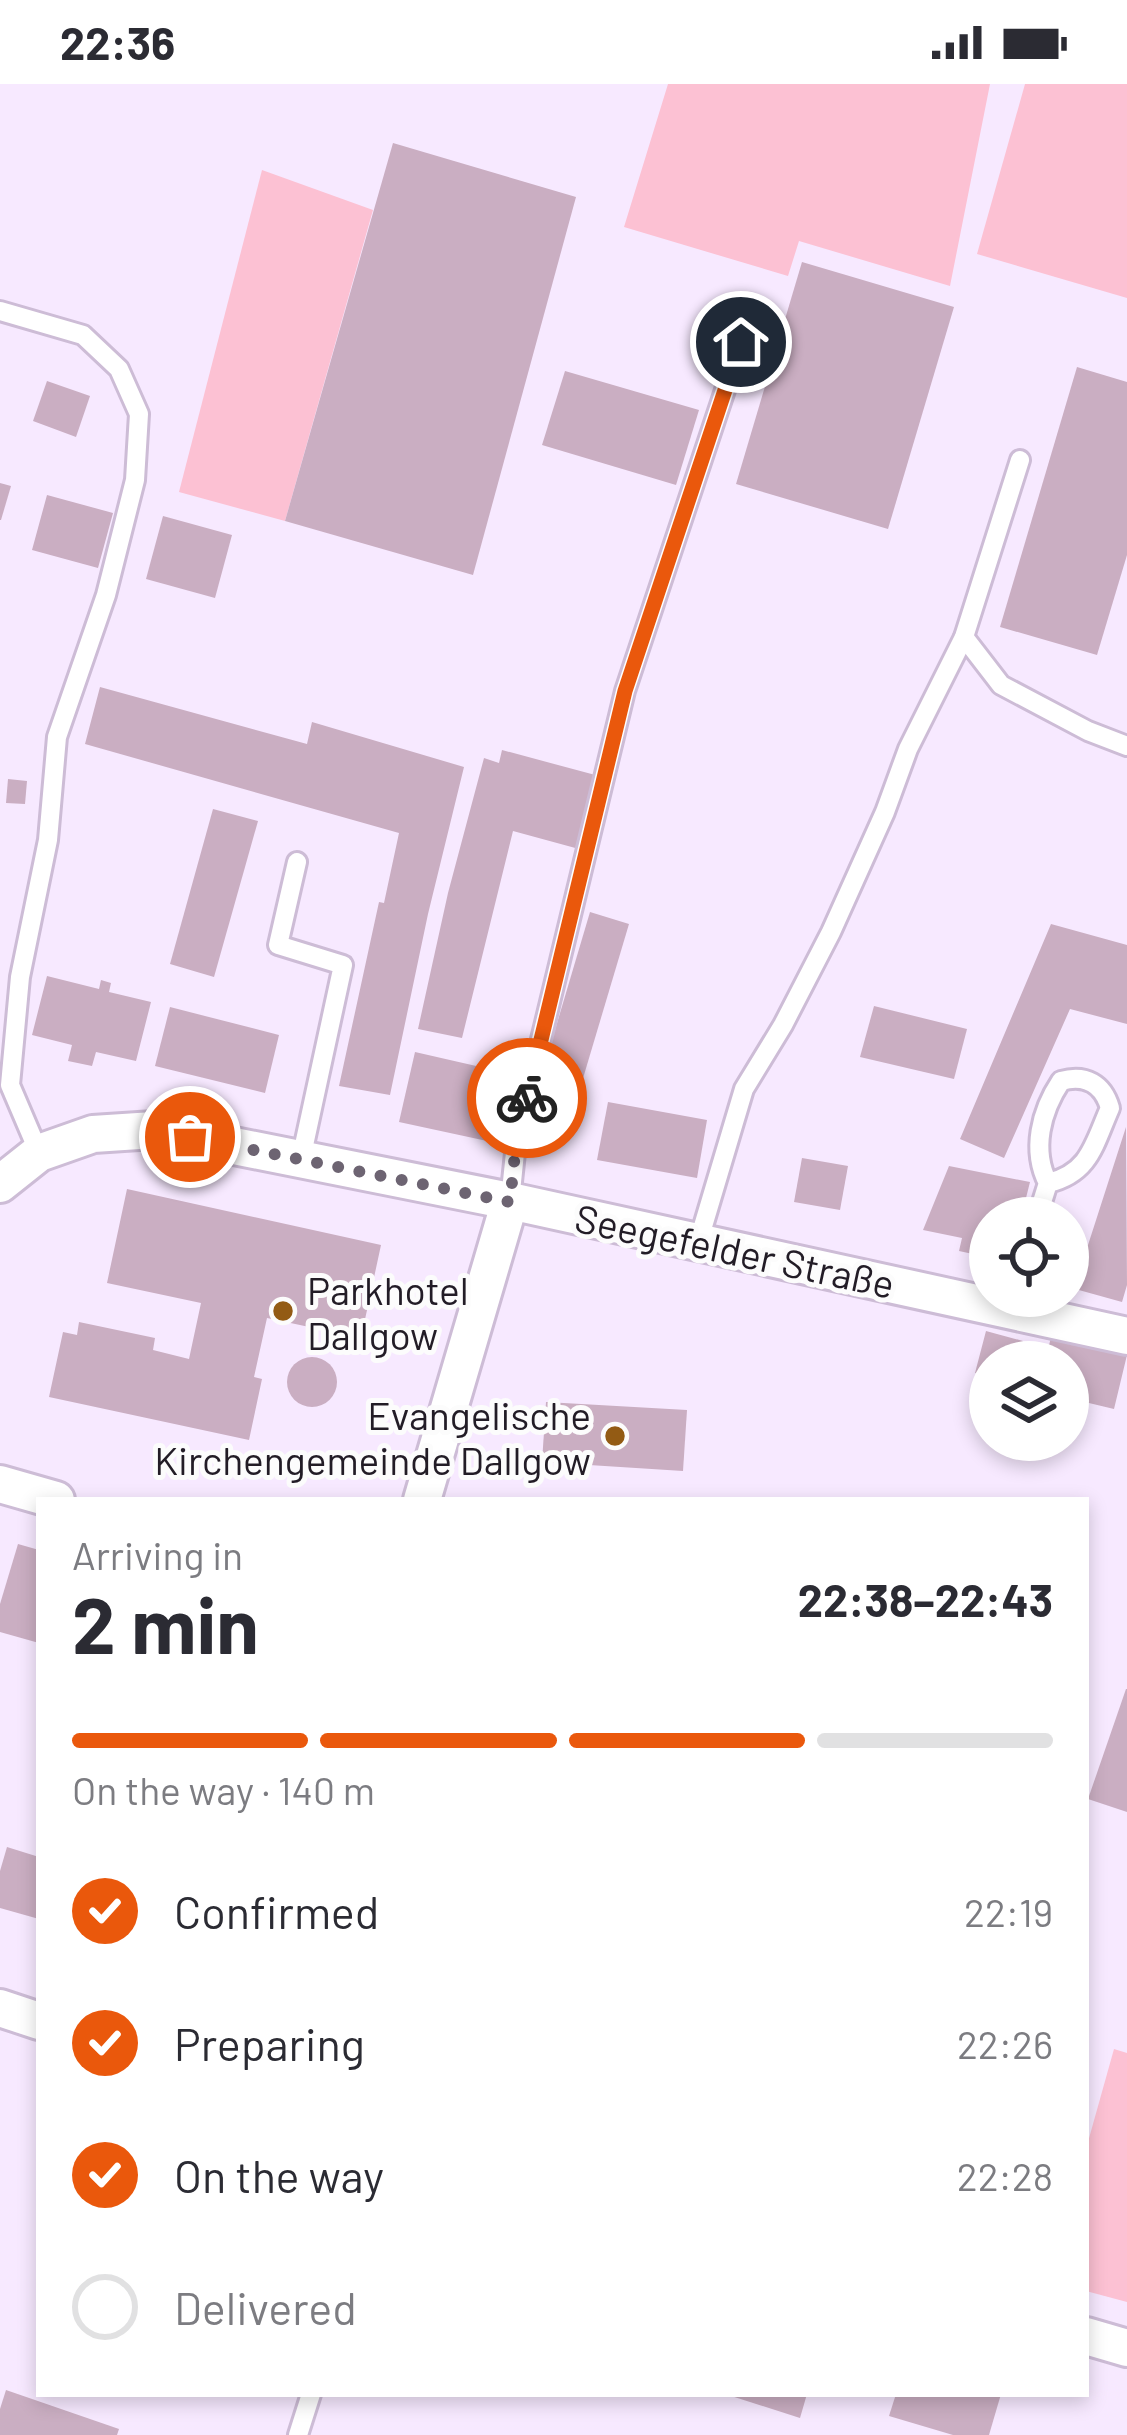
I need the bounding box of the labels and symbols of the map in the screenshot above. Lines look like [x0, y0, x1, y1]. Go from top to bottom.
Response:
pin [690, 291, 792, 393]
courier [467, 1038, 587, 1158]
pin [139, 1086, 241, 1188]
street label: Seegefelder Straße [571, 1193, 899, 1307]
place label: Parkhotel Dallgow [307, 1266, 469, 1358]
marker: Parkhotel Dallgow [270, 1298, 296, 1324]
place label: Evangelische Kirchengemeinde Dallgow [154, 1391, 591, 1483]
marker: Evangelische Kirchengemeinde Dallgow [602, 1423, 628, 1449]

